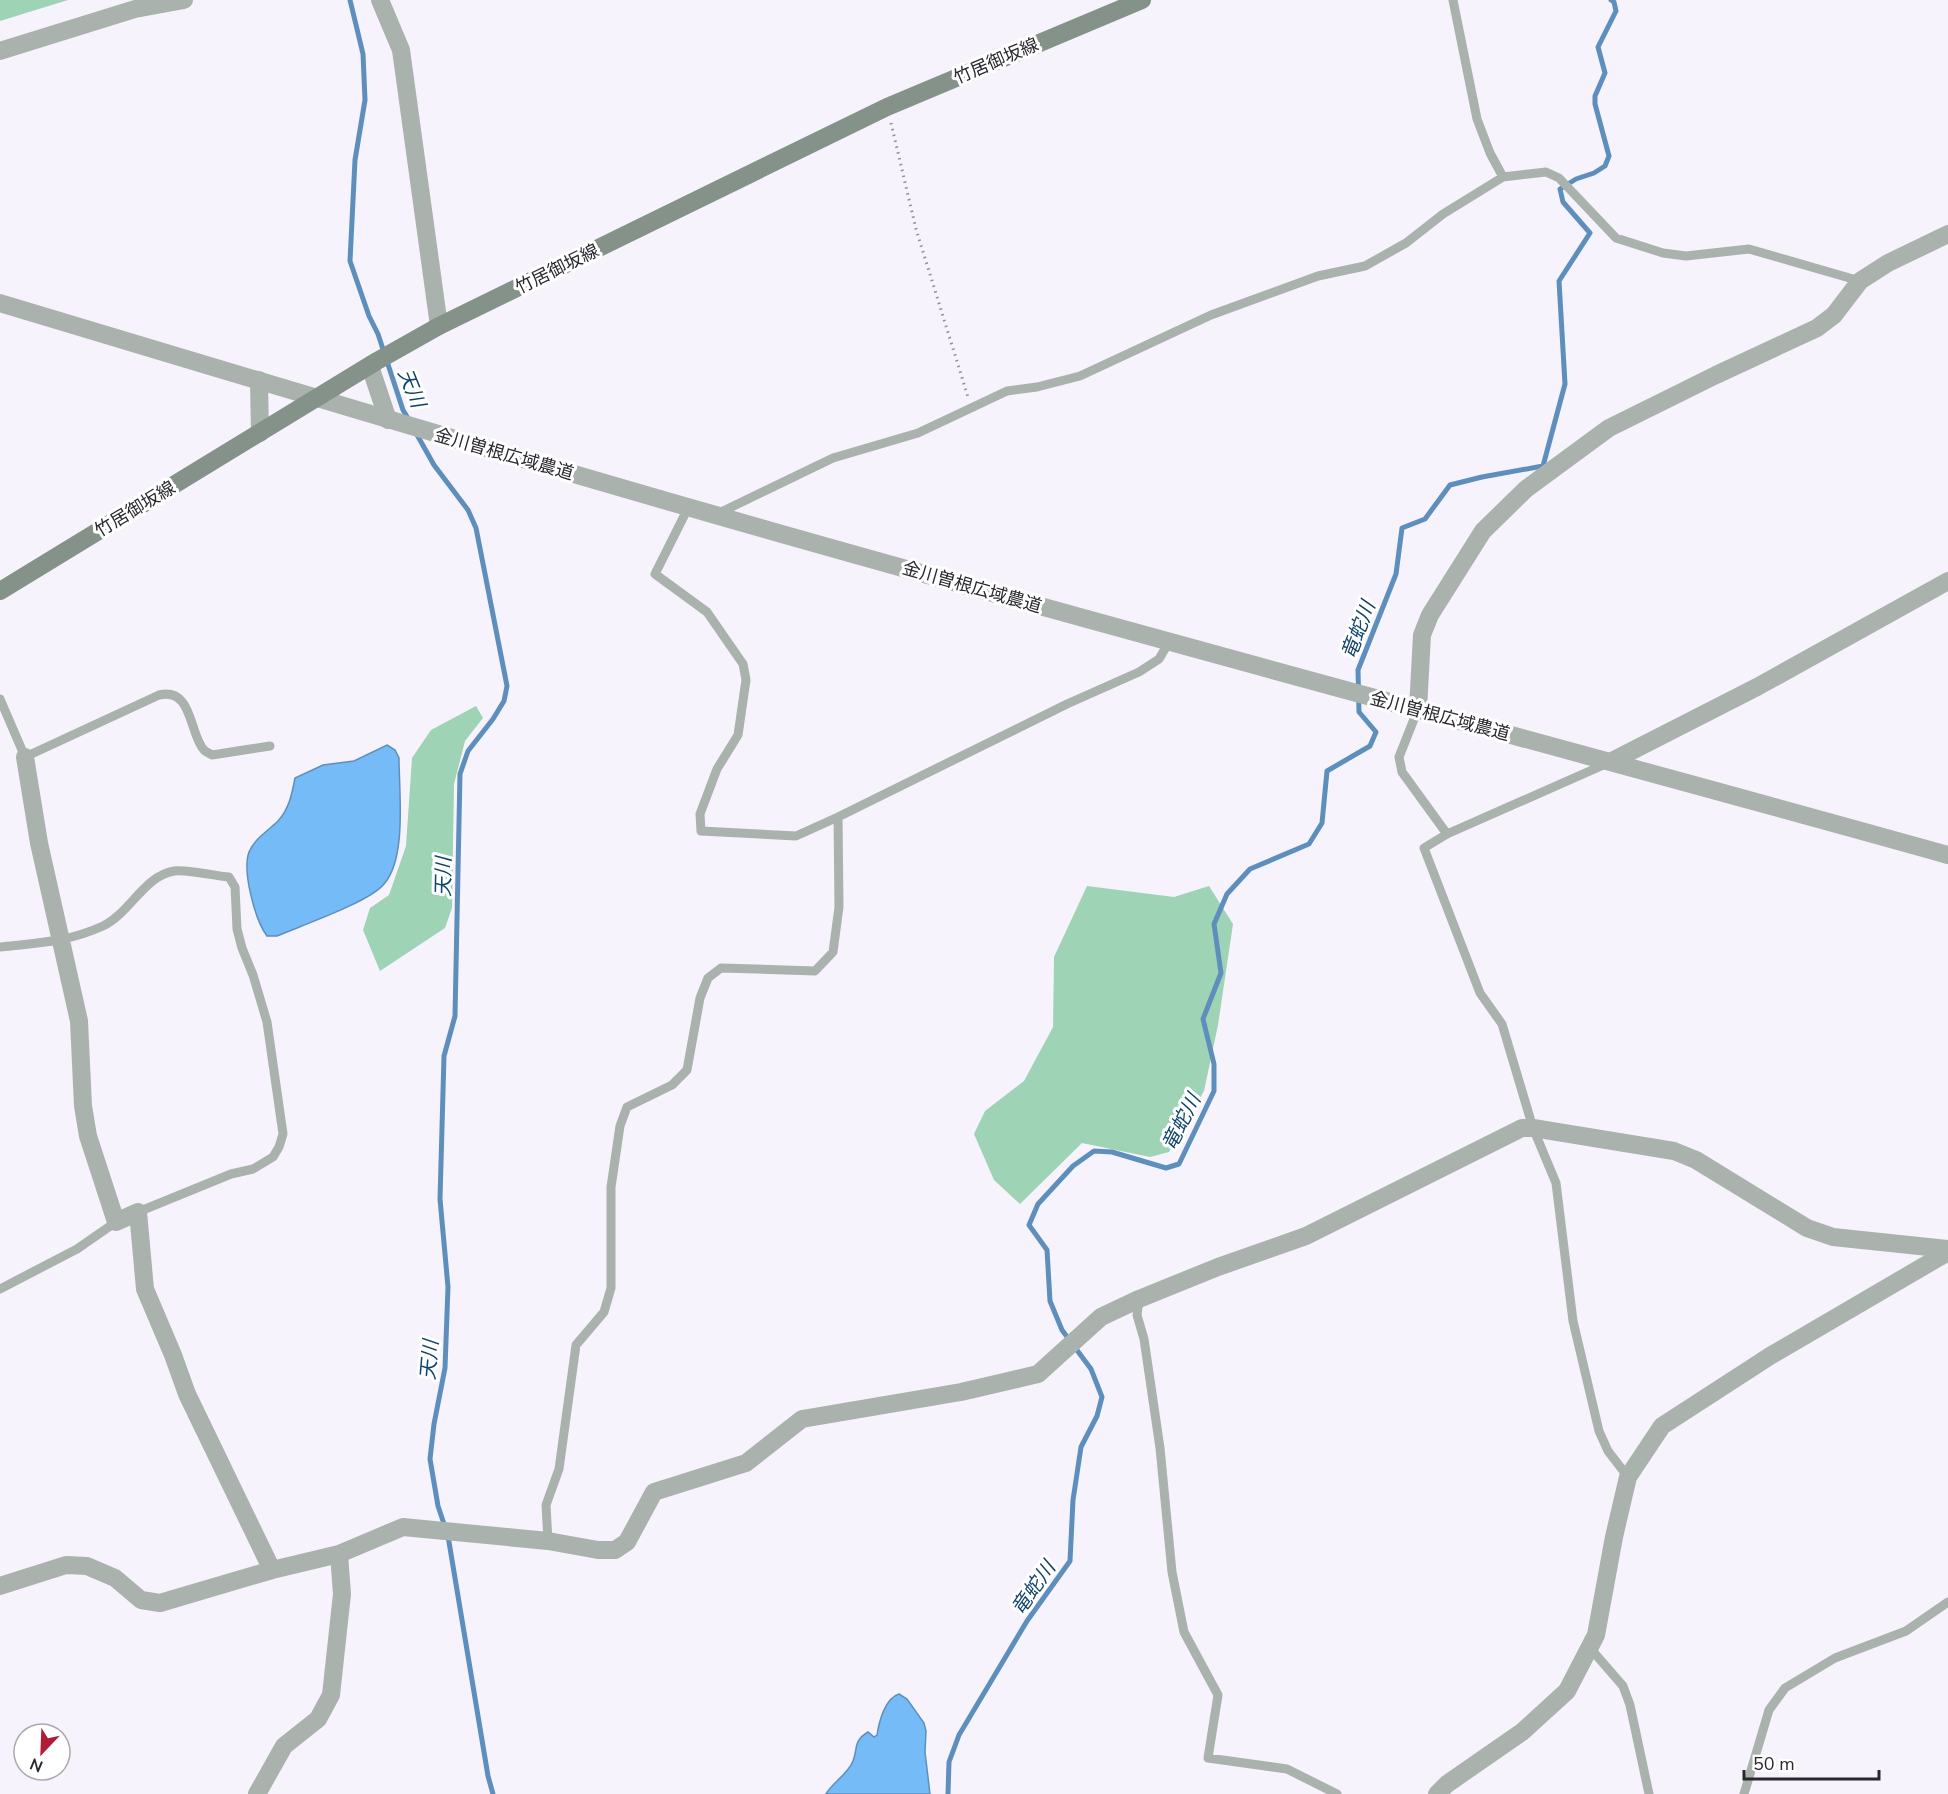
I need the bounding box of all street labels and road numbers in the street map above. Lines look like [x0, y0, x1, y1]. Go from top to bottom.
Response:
street label: 竹居御坂線 [950, 32, 1042, 90]
street label: 竹居御坂線 [511, 238, 603, 300]
street label: 金川曽根広域農道 [431, 423, 577, 485]
street label: 竹居御坂線 [90, 476, 180, 542]
street label: 金川曽根広域農道 [899, 556, 1045, 618]
street label: 金川曽根広域農道 [1367, 686, 1513, 746]

